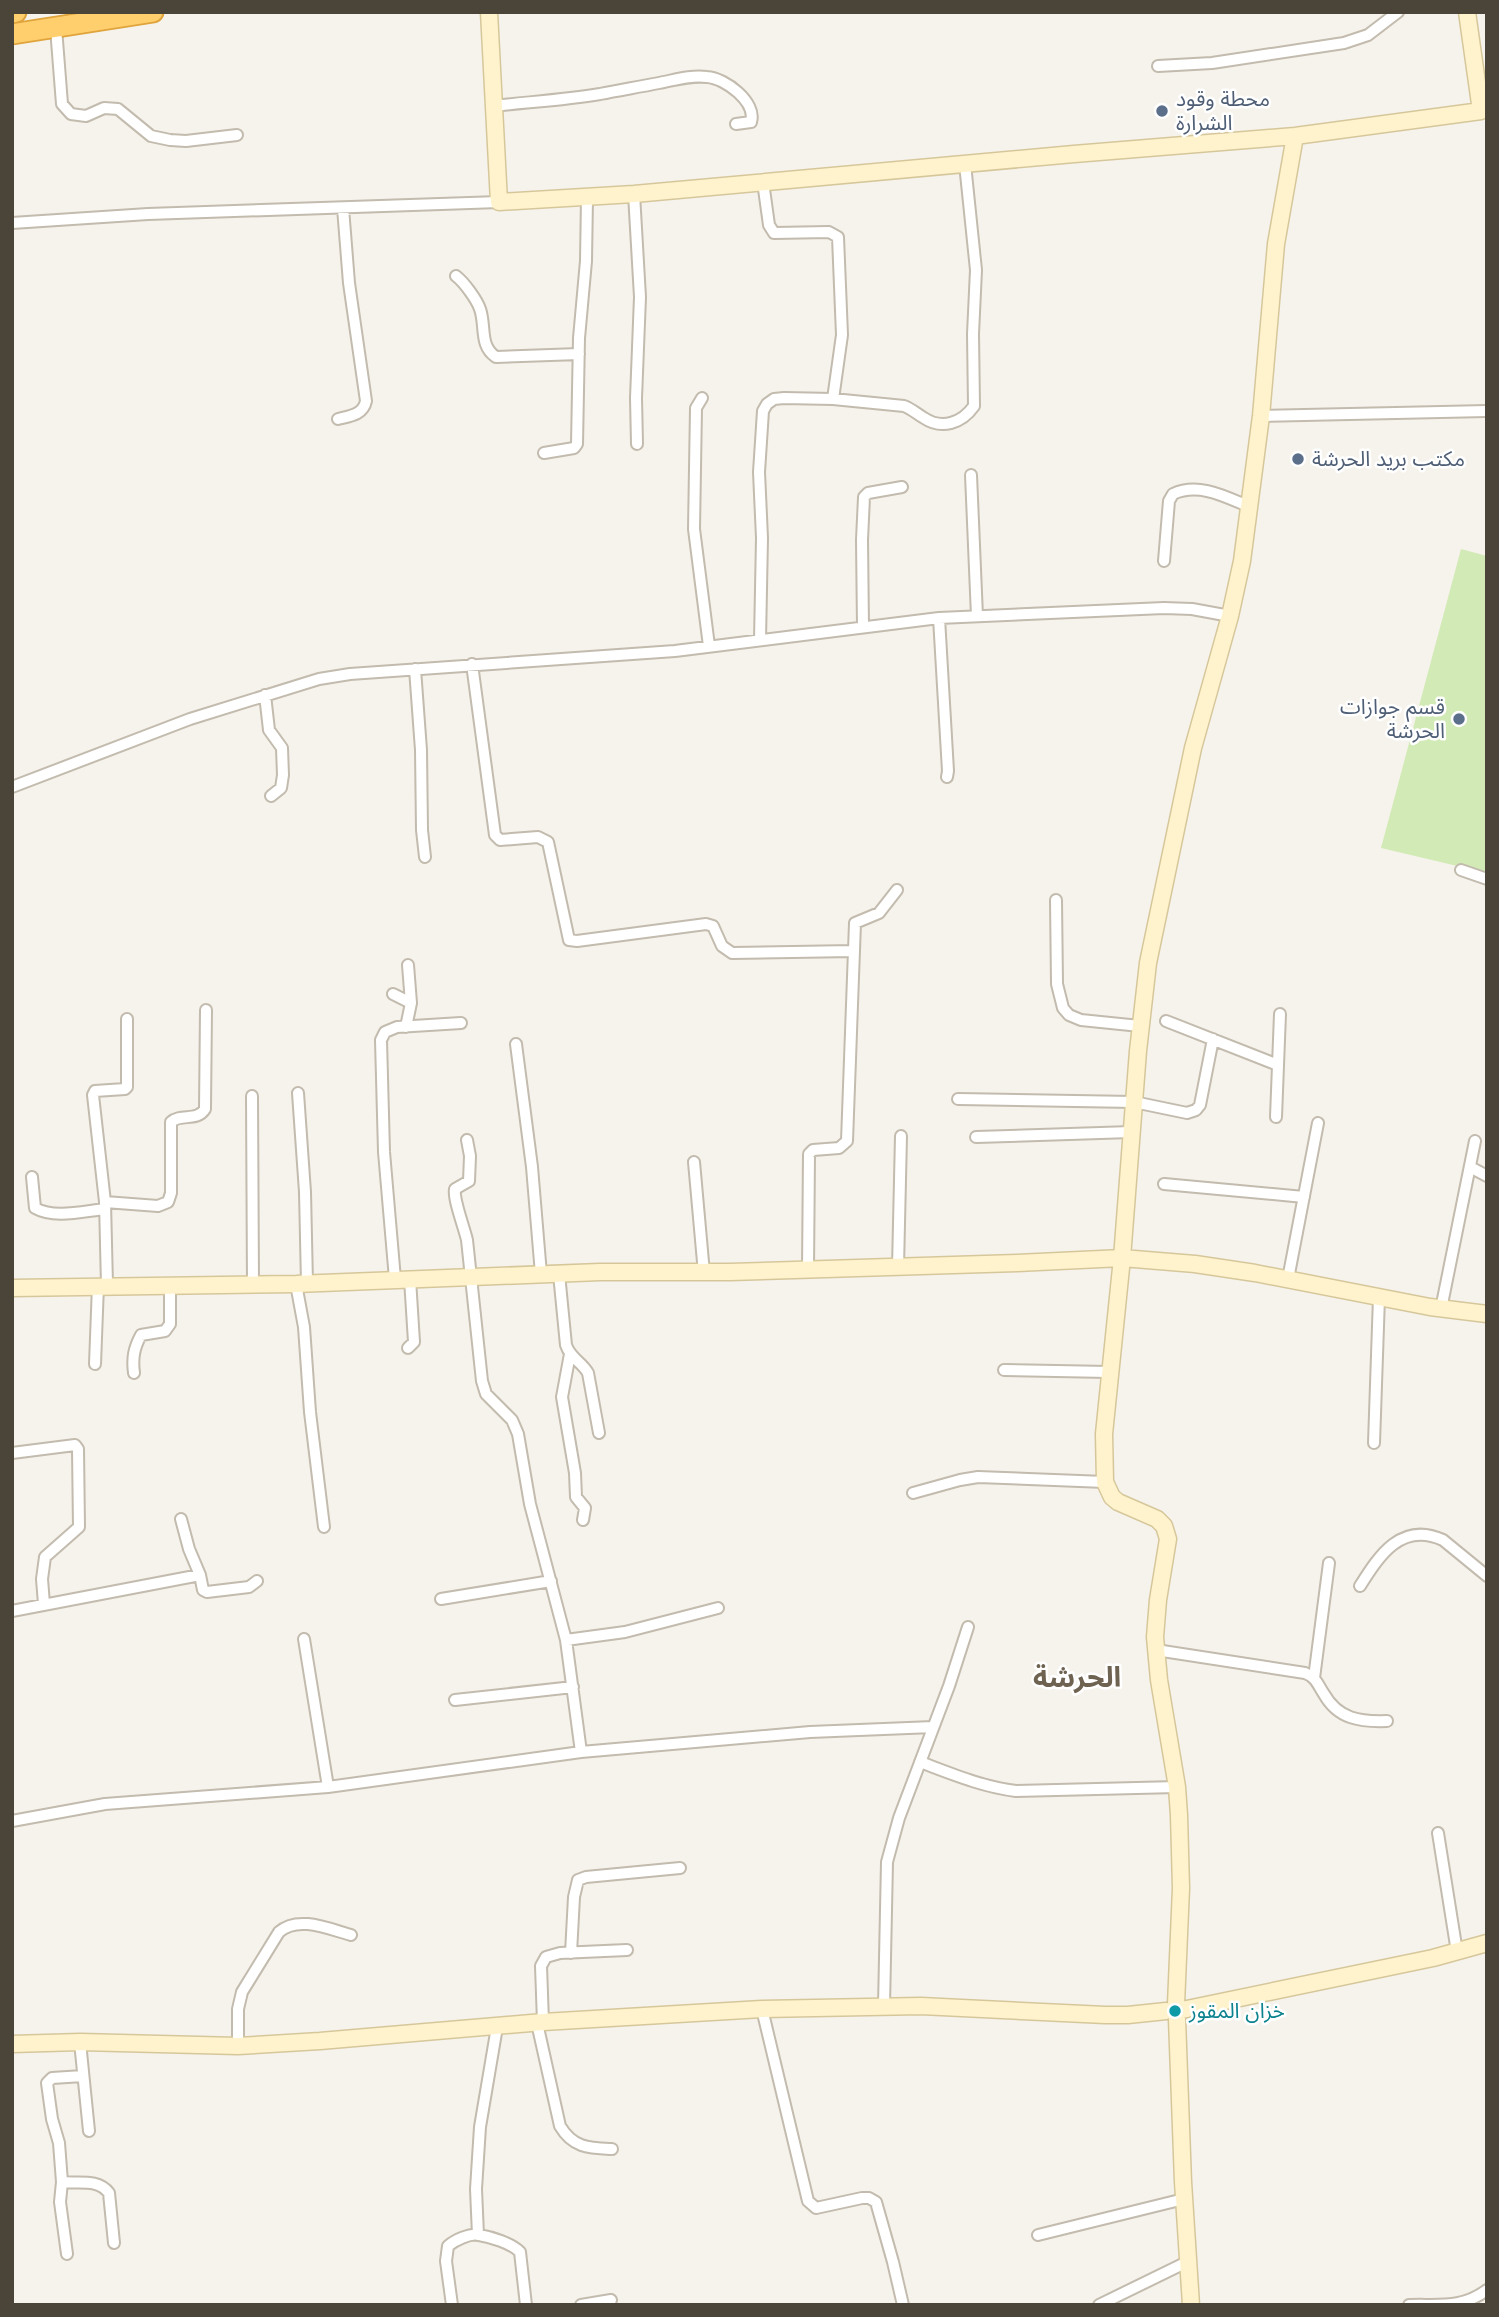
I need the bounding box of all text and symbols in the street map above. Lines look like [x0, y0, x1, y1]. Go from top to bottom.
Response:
place label: محطة وقود الشرارة [1176, 85, 1270, 135]
marker: محطة وقود الشرارة [1154, 103, 1170, 119]
place label: مكتب بريد الحرشة [1312, 445, 1465, 471]
marker: مكتب بريد الحرشة [1290, 451, 1306, 467]
place label: قسم جوازات الحرشة [1340, 693, 1445, 743]
marker: قسم جوازات الحرشة [1451, 711, 1467, 727]
district label: الحرشة [1033, 1659, 1121, 1694]
place label: خزان المقوز [1188, 1997, 1285, 2023]
marker: خزان المقوز [1167, 2003, 1183, 2019]

